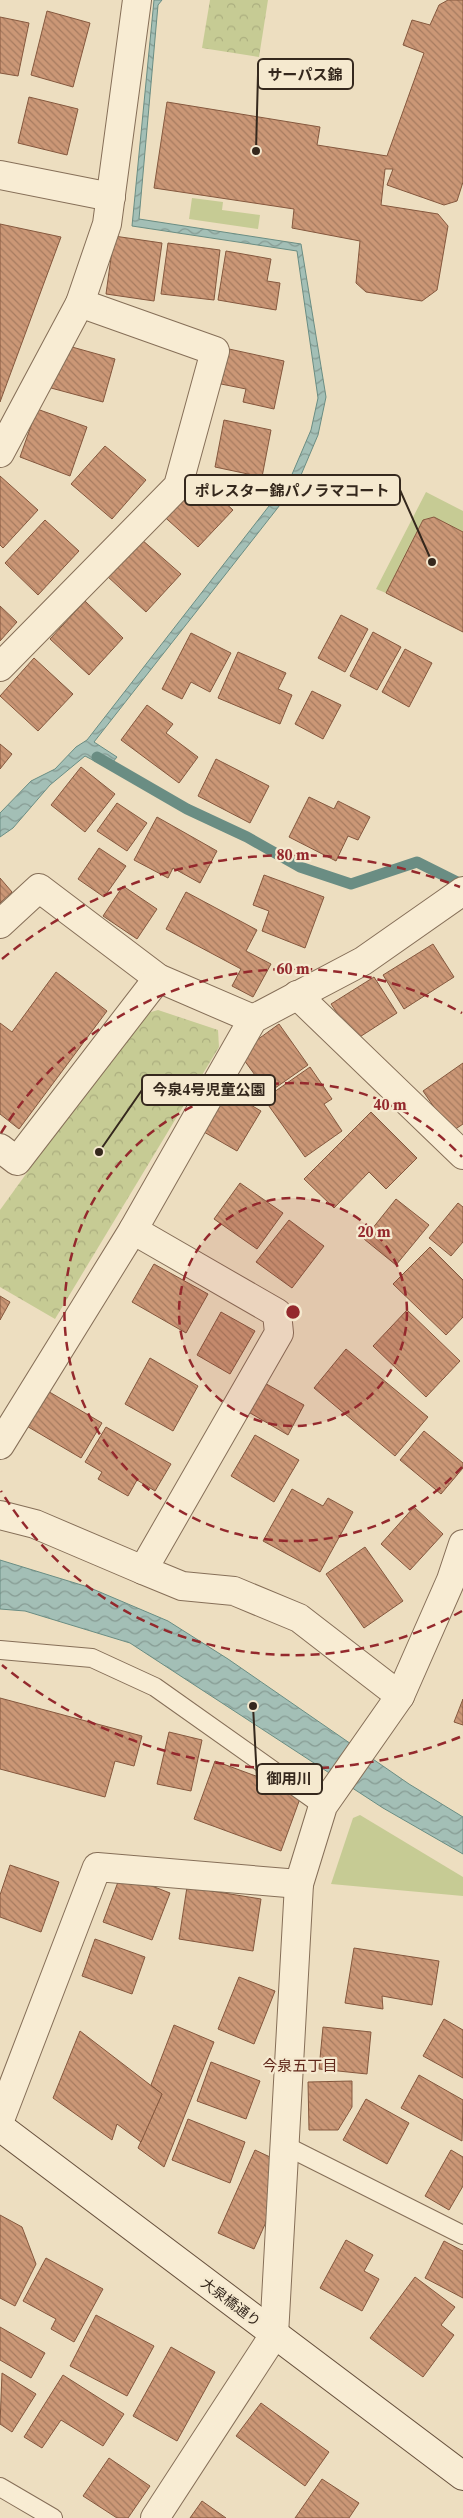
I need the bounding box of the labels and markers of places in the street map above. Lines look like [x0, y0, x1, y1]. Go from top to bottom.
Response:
callout: サーパス錦 [258, 59, 353, 89]
callout: ポレスター錦パノラマコート [185, 475, 400, 505]
callout: 今泉4号児童公園 [142, 1075, 275, 1105]
centre of rings [284, 1303, 302, 1321]
callout: 御用川 [257, 1764, 322, 1794]

